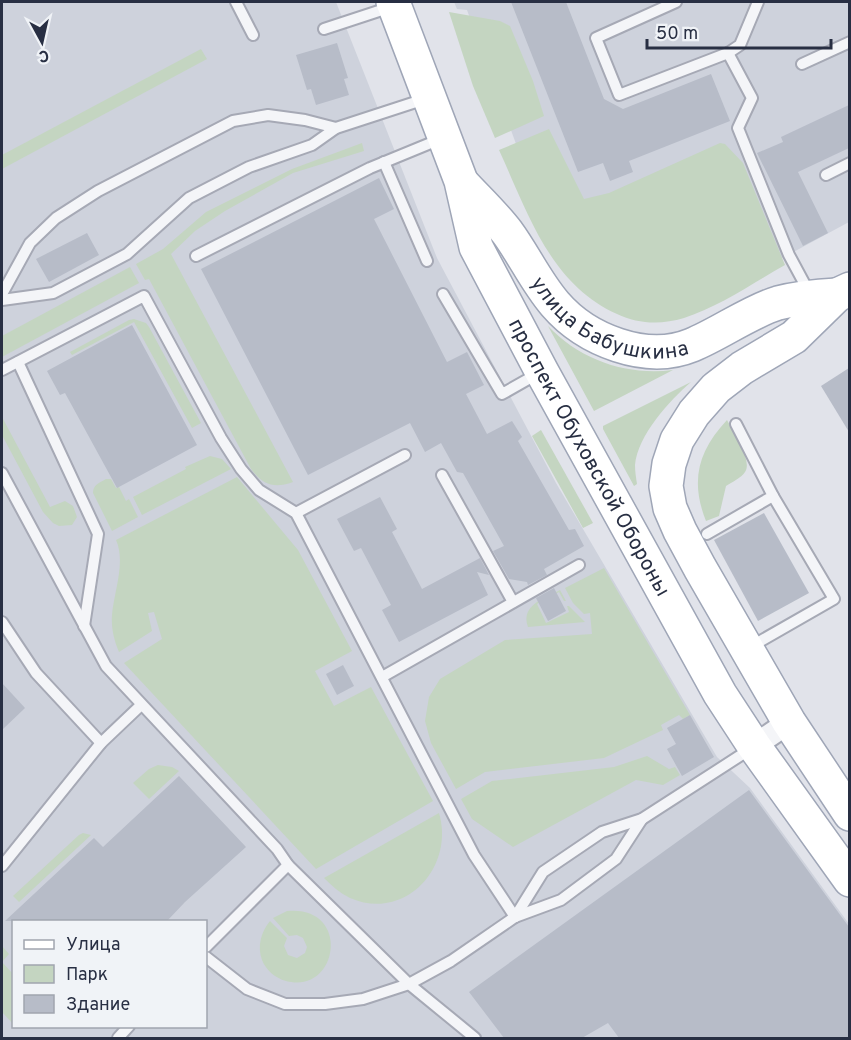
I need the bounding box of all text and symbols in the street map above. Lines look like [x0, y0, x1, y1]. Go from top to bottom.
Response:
north arrow [12, 12, 72, 72]
scale bar [647, 12, 832, 50]
text: 50 m [656, 23, 698, 46]
text: С [37, 44, 50, 65]
street label: улица Бабушкина [524, 272, 692, 367]
street label: проспект Обуховской Обороны [501, 314, 675, 602]
legend [12, 920, 207, 1028]
text: Улица [66, 934, 120, 957]
text: Парк [66, 964, 108, 987]
text: Здание [66, 994, 130, 1017]

